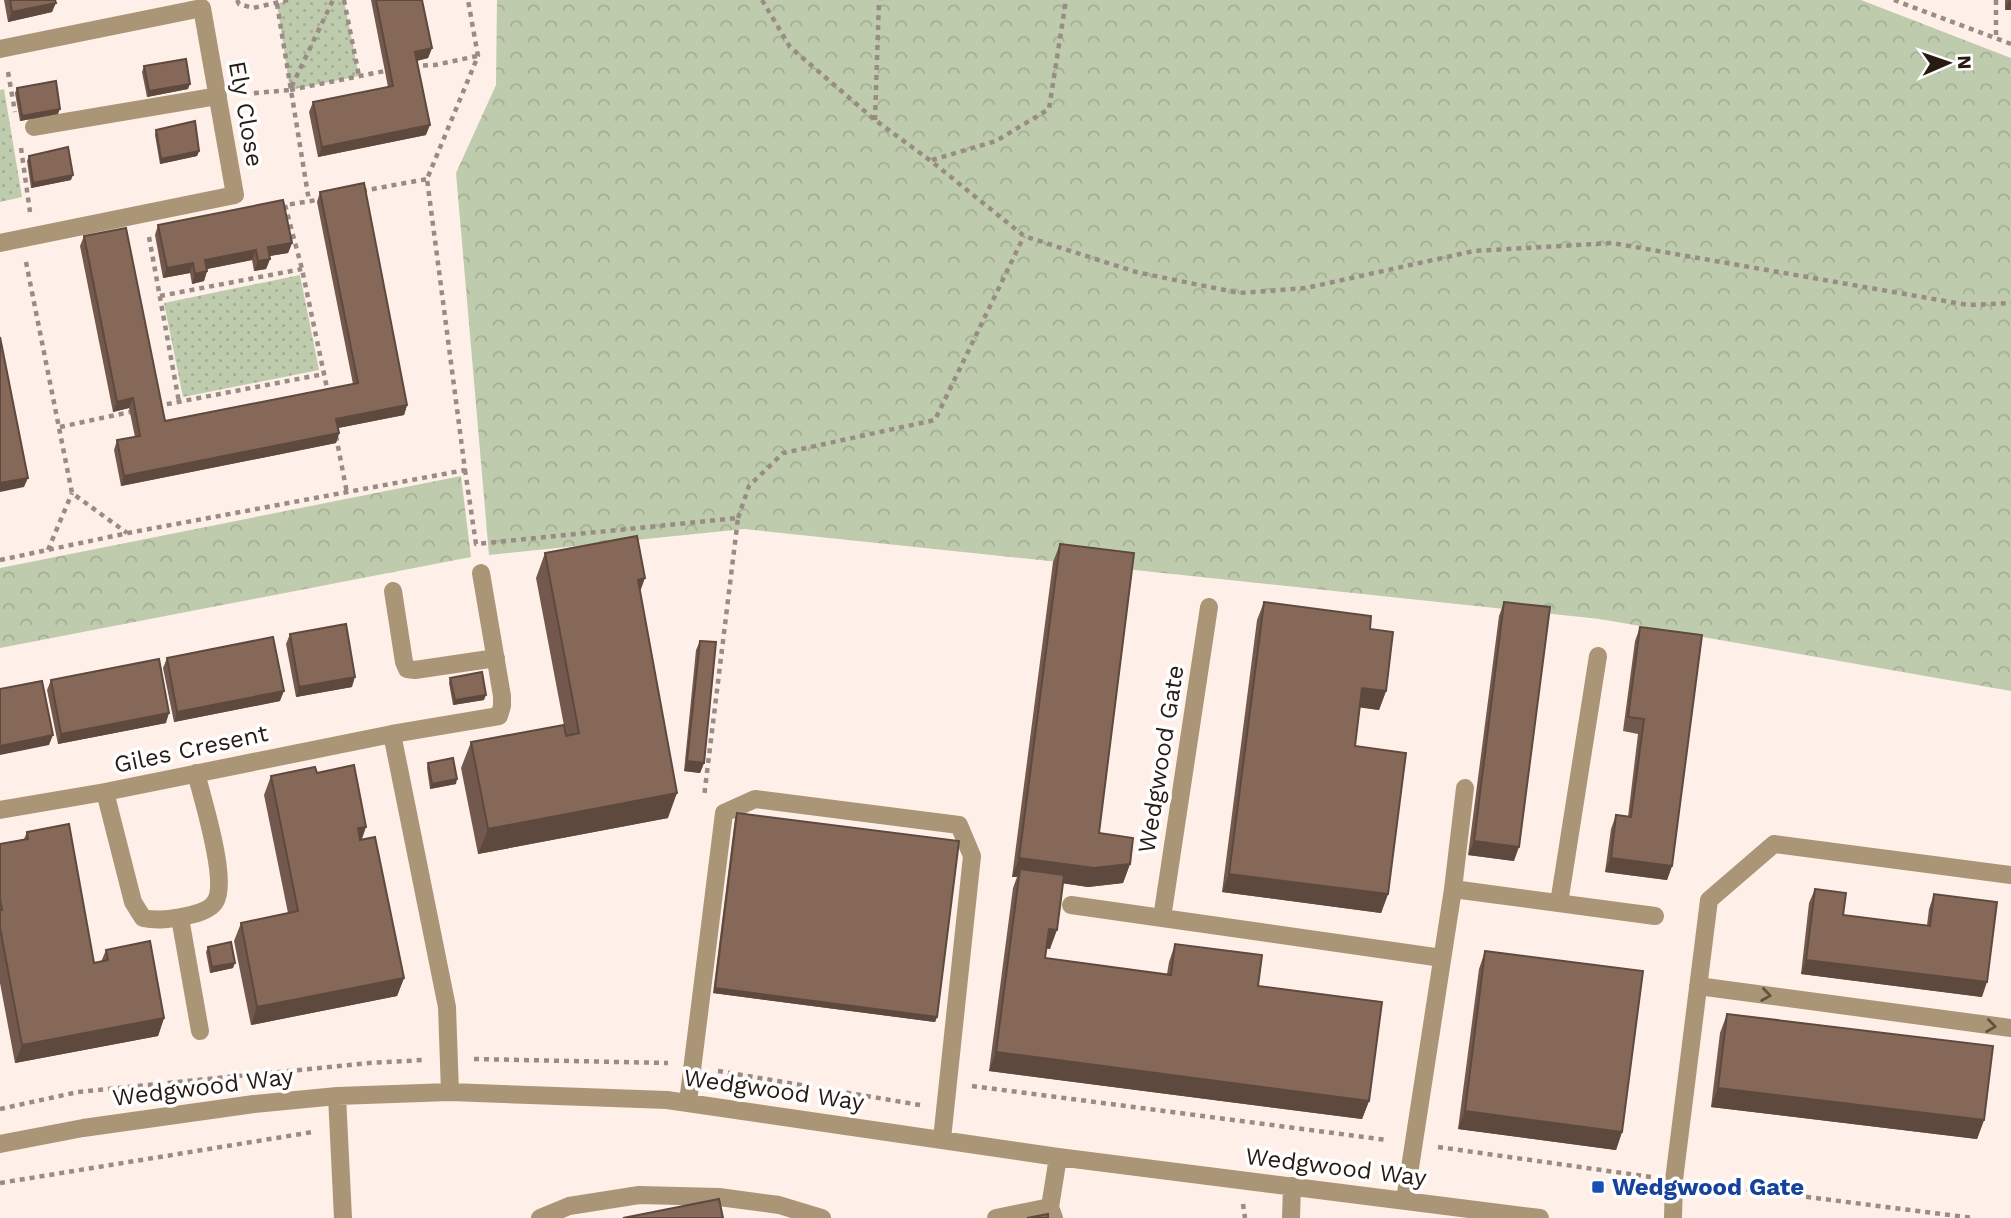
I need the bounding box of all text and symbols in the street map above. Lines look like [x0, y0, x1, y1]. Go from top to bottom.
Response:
north arrow [1913, 28, 1983, 98]
text: N [1953, 55, 1976, 70]
street label: Ely Close [223, 59, 269, 169]
street label: Wedgwood Gate [1132, 663, 1190, 855]
street label: Giles Cresent [111, 719, 271, 779]
one-way arrow [1760, 987, 1772, 1002]
one-way arrow [1986, 1018, 1997, 1033]
street label: Wedgwood Way [111, 1062, 296, 1112]
street label: Wedgwood Way [682, 1063, 867, 1117]
street label: Wedgwood Way [1244, 1142, 1429, 1192]
place label: Wedgwood Gate [1612, 1173, 1804, 1201]
marker: Wedgwood Gate [1590, 1179, 1606, 1195]

